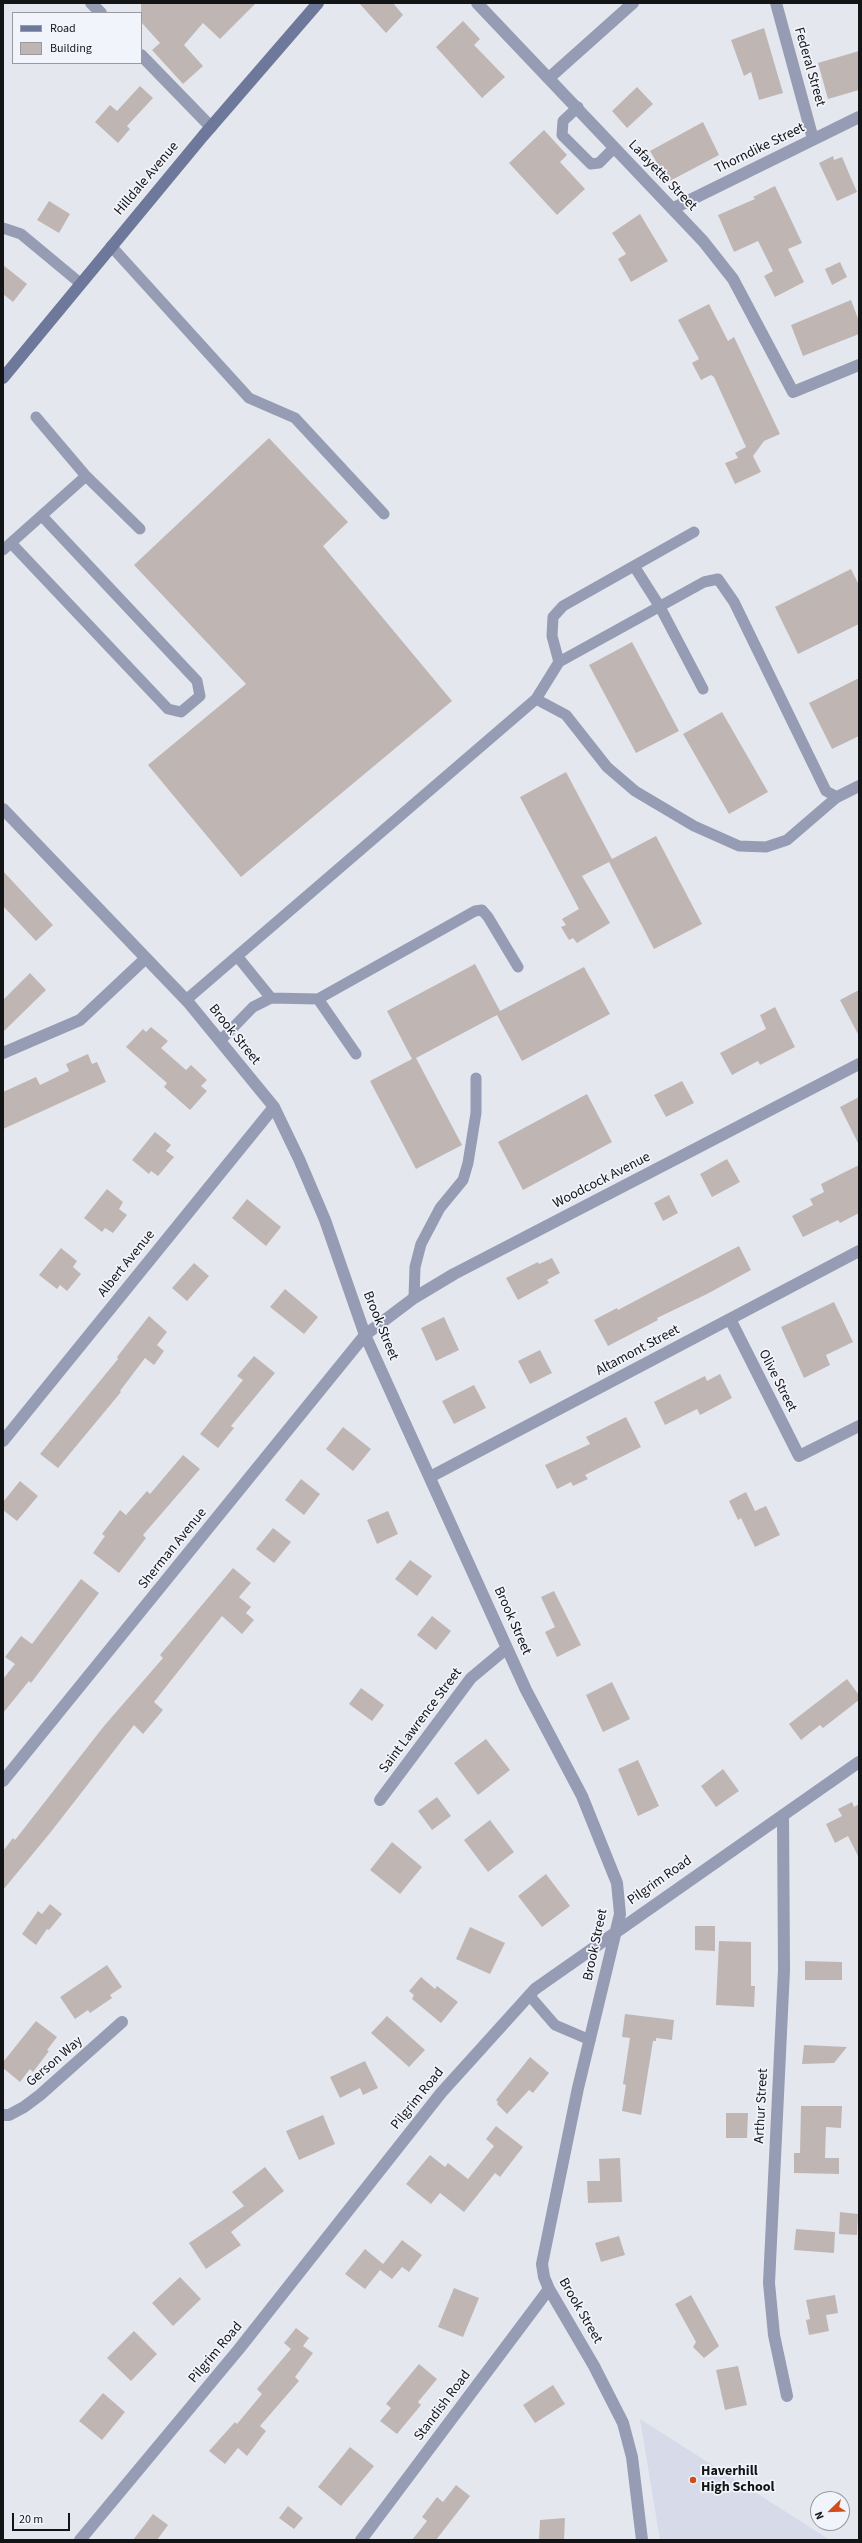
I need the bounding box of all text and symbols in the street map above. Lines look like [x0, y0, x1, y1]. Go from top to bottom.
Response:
legend [12, 12, 142, 64]
text: Road [50, 20, 76, 37]
street label: Federal Street [790, 26, 828, 108]
text: Building [50, 40, 92, 57]
street label: Thorndike Street [712, 120, 808, 178]
street label: Lafayette Street [624, 137, 700, 215]
street label: Hilldale Avenue [111, 139, 183, 219]
street label: Brook Street [205, 1001, 263, 1069]
street label: Woodcock Avenue [551, 1149, 653, 1213]
street label: Albert Avenue [95, 1227, 159, 1301]
street label: Brook Street [359, 1289, 401, 1363]
street label: Altamont Street [593, 1322, 683, 1380]
street label: Olive Street [754, 1347, 800, 1415]
street label: Sherman Avenue [135, 1505, 211, 1593]
street label: Brook Street [489, 1584, 535, 1658]
street label: Saint Lawrence Street [376, 1665, 466, 1777]
street label: Pilgrim Road [625, 1853, 695, 1909]
street label: Brook Street [580, 1908, 612, 1982]
street label: Gerson Way [24, 2033, 86, 2091]
street label: Pilgrim Road [388, 2065, 448, 2133]
street label: Arthur Street [752, 2068, 772, 2144]
street label: Brook Street [554, 2275, 606, 2347]
street label: Pilgrim Road [186, 2319, 246, 2387]
street label: Standish Road [411, 2367, 475, 2445]
place label: Haverhill High School [701, 2464, 774, 2496]
marker: Haverhill High School [688, 2475, 698, 2485]
north arrow [810, 2491, 850, 2531]
scale bar [14, 2505, 72, 2531]
text: N [811, 2509, 828, 2522]
text: 20 m [19, 2511, 43, 2528]

